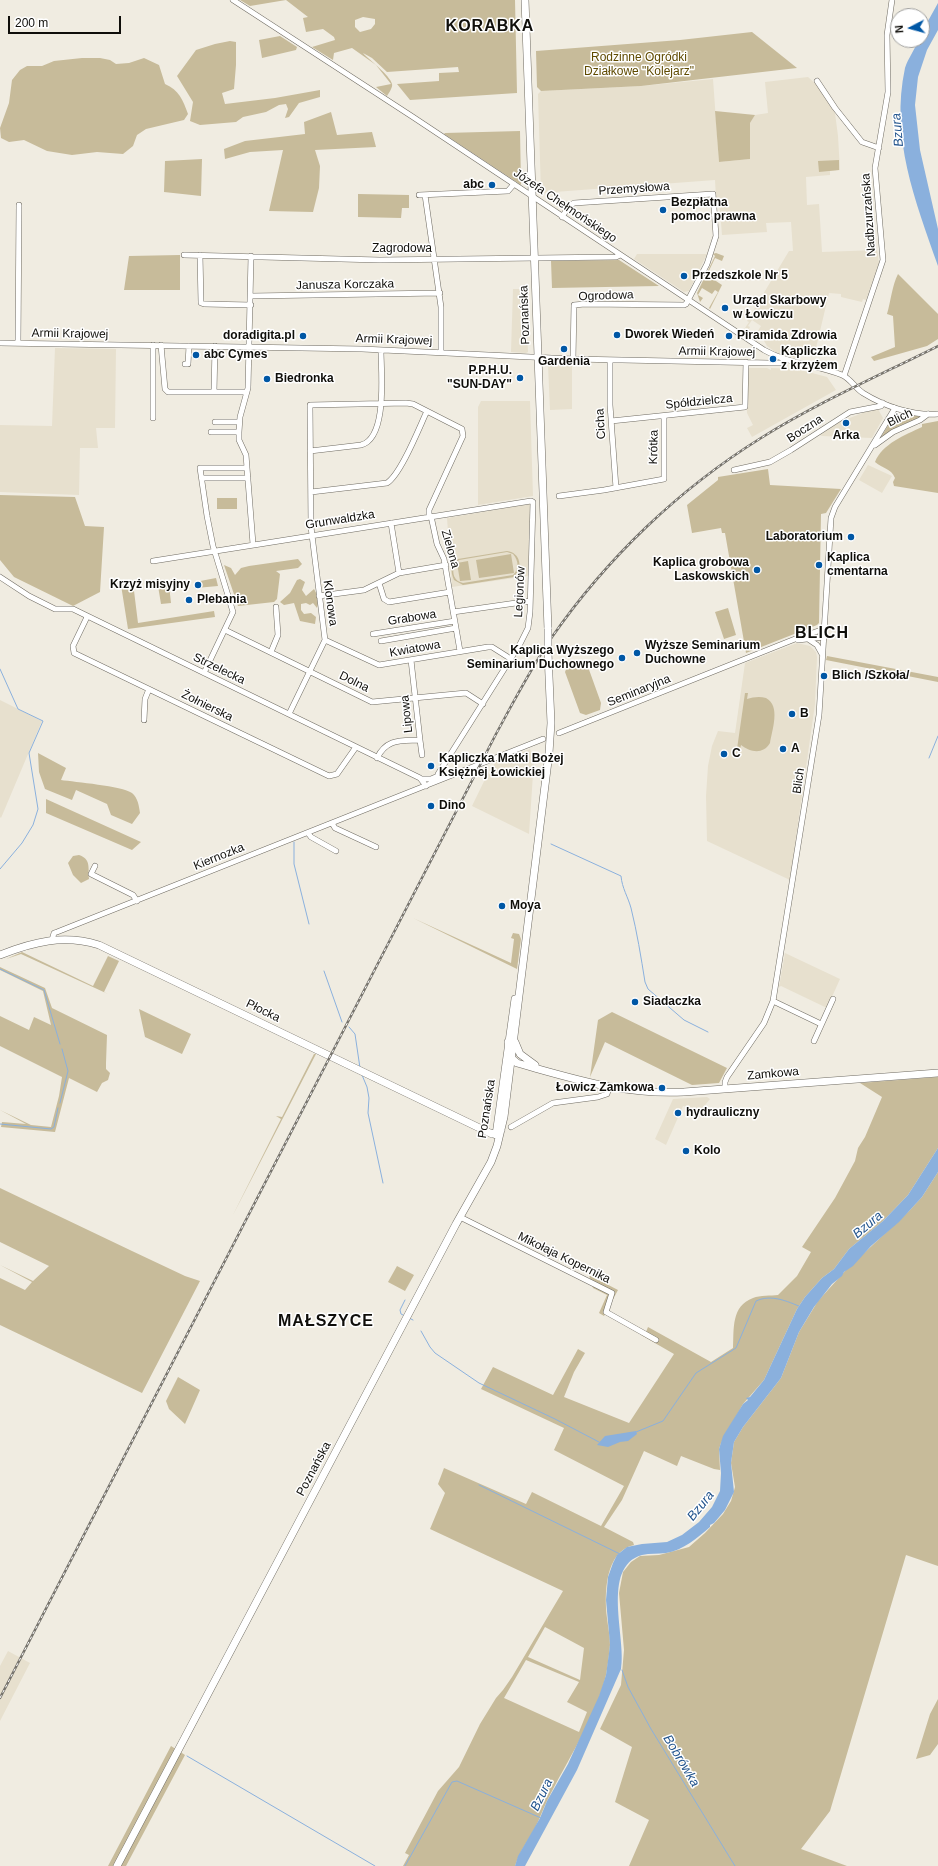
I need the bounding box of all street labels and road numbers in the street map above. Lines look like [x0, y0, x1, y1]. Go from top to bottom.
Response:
street label: Józefa Chełmońskiego [511, 166, 619, 246]
street label: Nadbzurzańska [859, 173, 879, 257]
street label: Przemysłowa [598, 179, 670, 199]
street label: Zagrodowa [372, 242, 432, 256]
street label: Janusza Korczaka [296, 277, 394, 293]
street label: Poznańska [517, 285, 533, 345]
street label: Ogrodowa [578, 288, 634, 304]
street label: Armii Krajowej [32, 326, 108, 342]
street label: Armii Krajowej [355, 331, 433, 349]
street label: Armii Krajowej [679, 344, 755, 360]
street label: Spółdzielcza [665, 391, 733, 413]
street label: Blich [885, 406, 915, 430]
street label: Cicha [593, 408, 609, 440]
street label: Boczna [784, 412, 826, 446]
street label: Krótka [646, 430, 662, 464]
street label: Grunwaldzka [304, 507, 376, 533]
street label: Zielona [438, 528, 462, 570]
street label: Legionów [511, 566, 529, 618]
street label: Klonowa [320, 579, 340, 627]
street label: Grabowa [387, 607, 437, 629]
street label: Kwiatowa [388, 637, 442, 661]
street label: Strzelecka [191, 650, 247, 688]
street label: Dolna [337, 669, 371, 695]
street label: Seminaryjna [605, 672, 673, 710]
street label: Żołnierska [179, 687, 235, 725]
street label: Lipowa [398, 694, 416, 734]
street label: Blich [790, 767, 808, 795]
street label: Kiernozka [192, 840, 246, 874]
street label: Płocka [244, 997, 282, 1025]
street label: Zamkowa [746, 1065, 800, 1083]
street label: Poznańska [475, 1079, 499, 1139]
street label: Mikołaja Kopernika [515, 1229, 613, 1287]
street label: Poznańska [294, 1439, 334, 1499]

